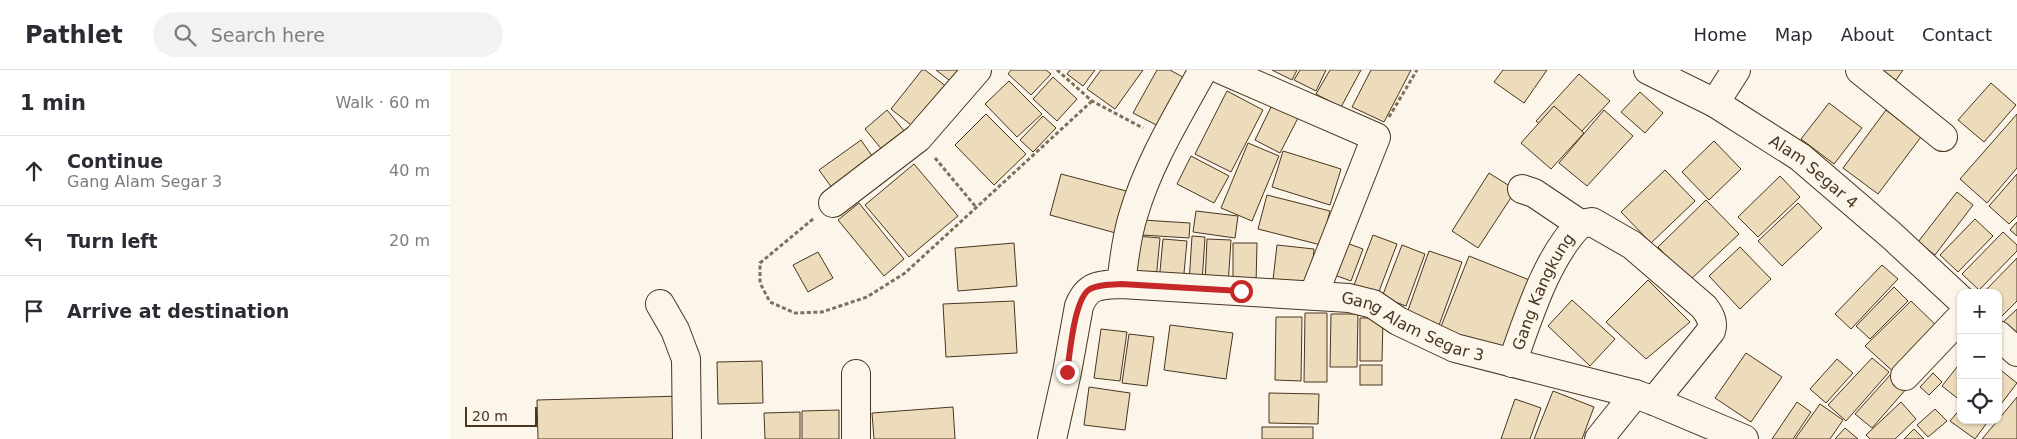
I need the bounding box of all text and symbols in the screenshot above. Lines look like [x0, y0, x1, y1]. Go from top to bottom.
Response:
search box [153, 12, 503, 57]
text: Pathlet [25, 21, 123, 49]
icon: search [171, 21, 199, 49]
text: Search here [211, 24, 325, 46]
text: Home [1694, 24, 1747, 45]
text: Map [1775, 24, 1813, 45]
text: About [1841, 24, 1894, 45]
text: Contact [1922, 24, 1992, 45]
text: 1 min [20, 91, 86, 115]
text: Walk · 60 m [335, 93, 430, 112]
street label: Alam Segar 4 [1766, 131, 1862, 212]
text: Continue [67, 150, 163, 172]
icon: ahead [20, 157, 48, 185]
text: 40 m [389, 161, 430, 180]
text: Gang Alam Segar 3 [67, 172, 222, 191]
icon: left [20, 227, 48, 255]
street label: Gang Kangkung [1508, 229, 1578, 353]
text: Turn left [67, 230, 158, 252]
text: 20 m [389, 231, 430, 250]
route start [1230, 280, 1253, 303]
street label: Gang Alam Segar 3 [1341, 288, 1486, 365]
map controls [1957, 289, 2002, 424]
button: + [1957, 289, 2002, 334]
icon: arrive [20, 297, 48, 325]
text: Arrive at destination [67, 300, 289, 322]
button: − [1957, 334, 2002, 379]
route end [1056, 361, 1079, 384]
button: locate [1957, 379, 2002, 424]
scale bar [465, 404, 538, 427]
text: 20 m [472, 408, 508, 424]

